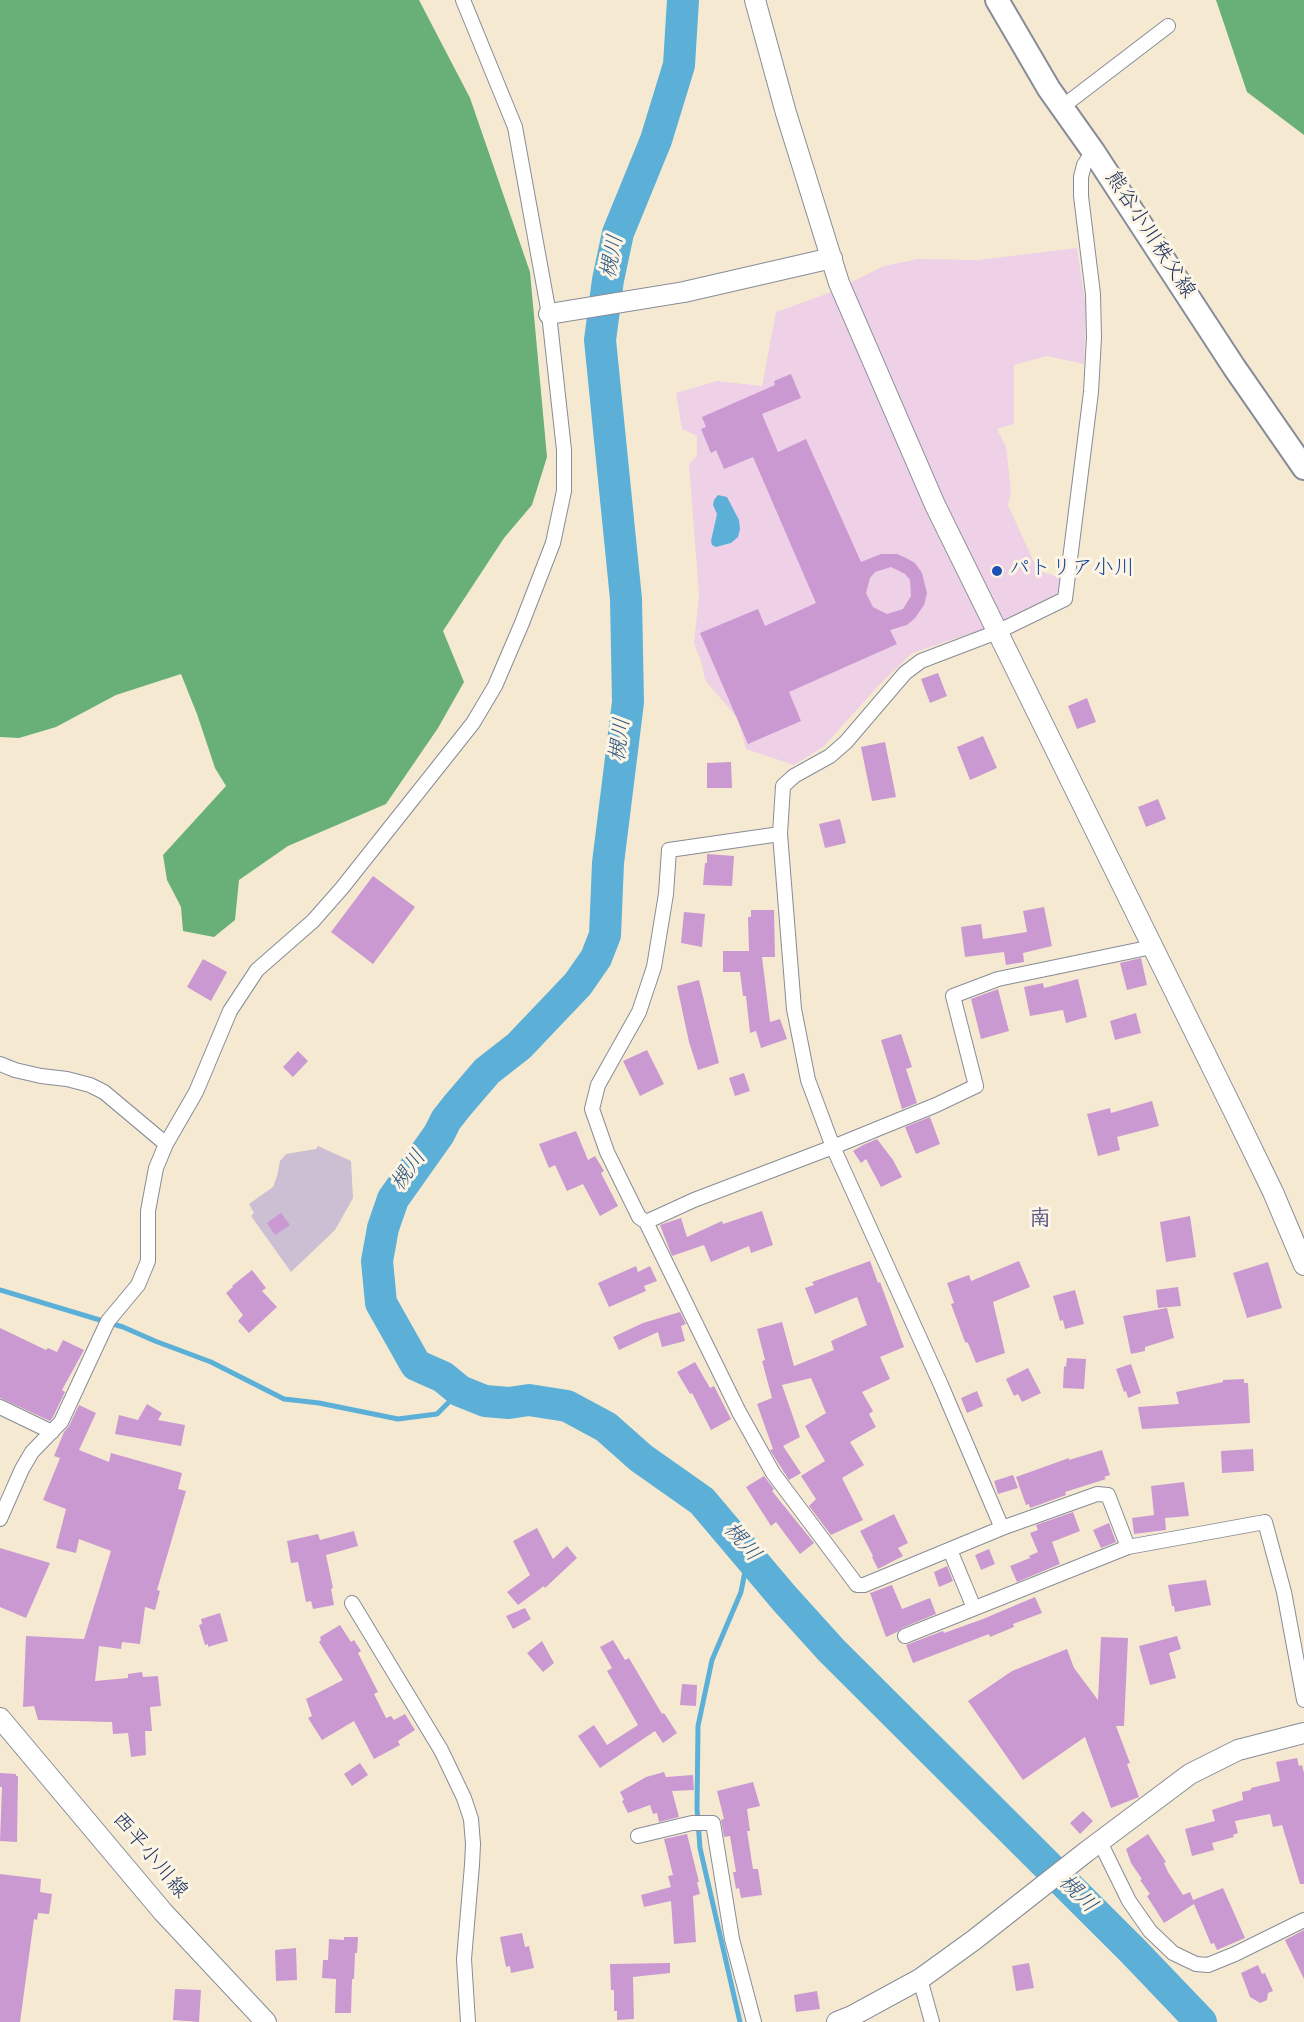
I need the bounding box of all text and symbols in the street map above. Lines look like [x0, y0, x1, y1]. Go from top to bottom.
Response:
street label: 熊谷小川秩父線 [1097, 167, 1199, 305]
water label: 槻川 [598, 233, 632, 281]
place label: パトリア小川 [1009, 558, 1135, 584]
marker: パトリア小川 [990, 564, 1004, 578]
water label: 槻川 [607, 717, 639, 763]
water label: 槻川 [388, 1146, 434, 1198]
district label: 南 [1029, 1209, 1051, 1235]
water label: 槻川 [716, 1519, 764, 1569]
street label: 西平小川線 [105, 1809, 191, 1905]
water label: 槻川 [1051, 1871, 1101, 1921]

